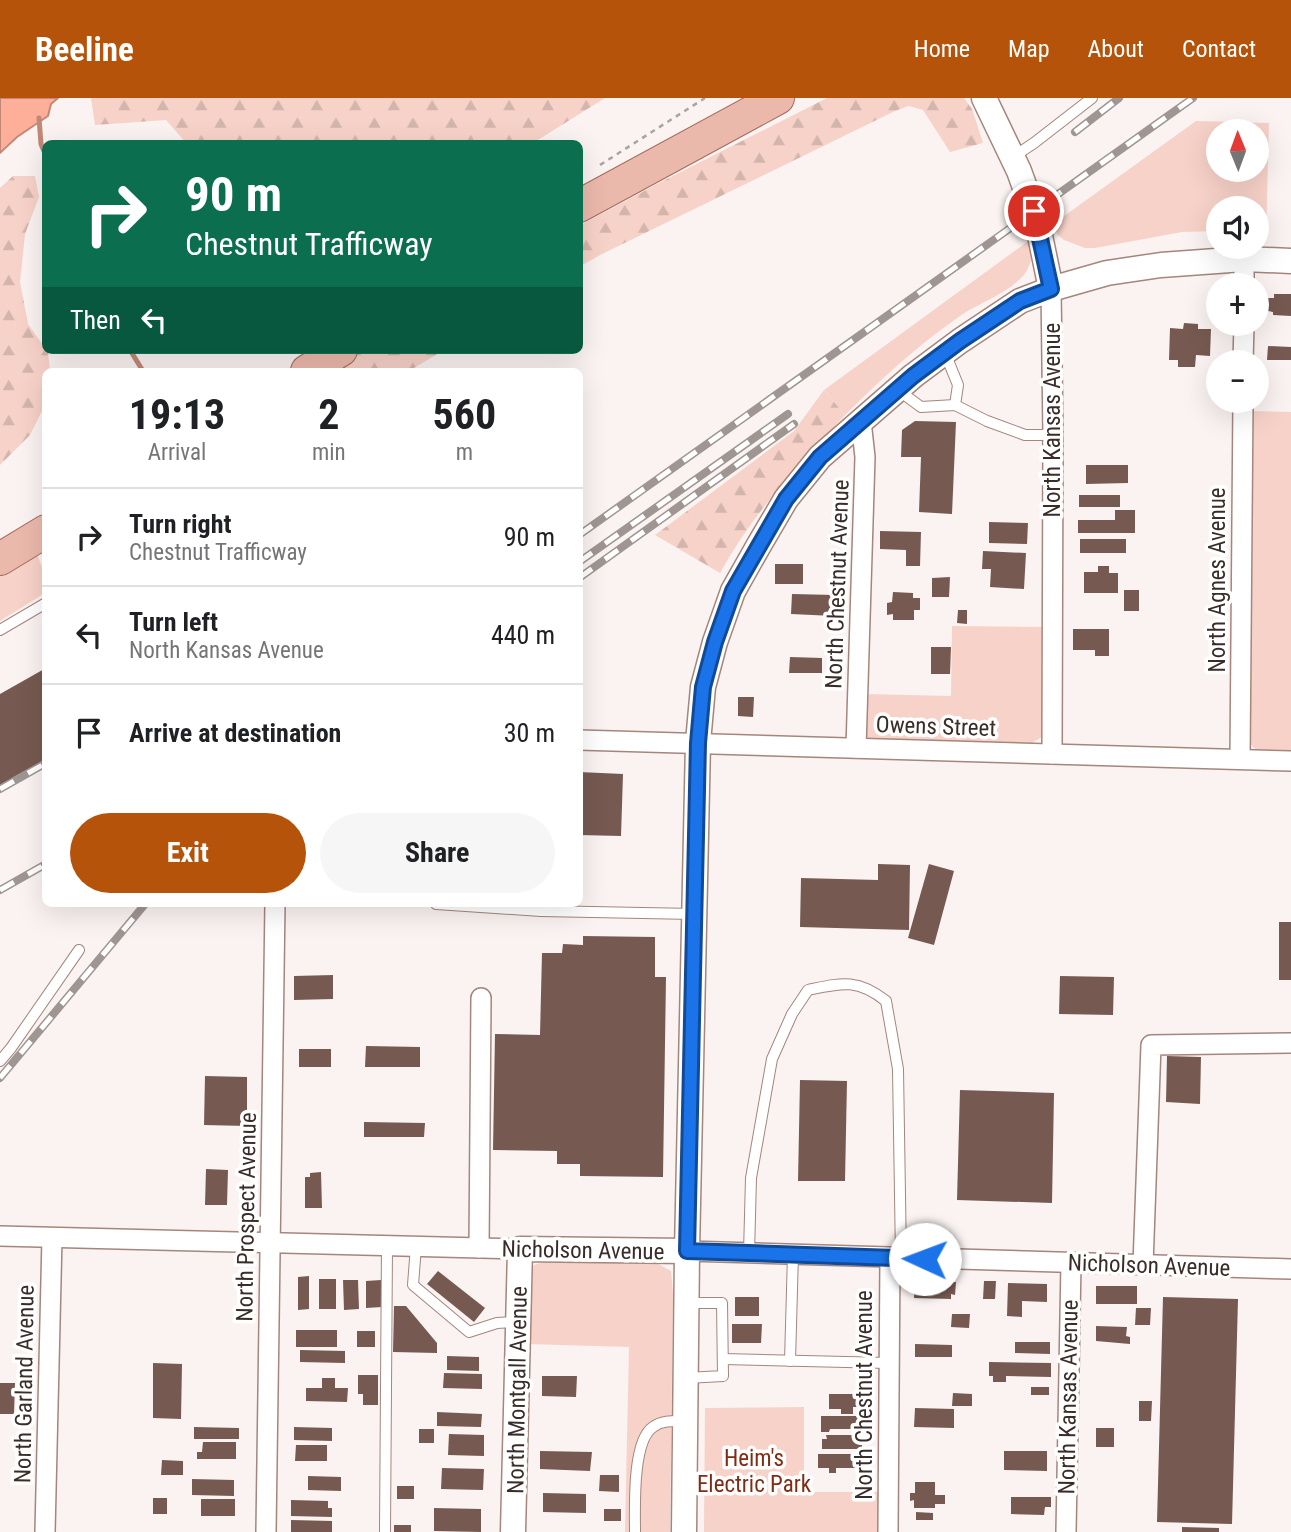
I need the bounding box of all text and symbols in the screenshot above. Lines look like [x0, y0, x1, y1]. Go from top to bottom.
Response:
text: Beeline [35, 30, 134, 69]
text: Home [914, 35, 970, 63]
text: Map [1008, 35, 1050, 63]
text: About [1088, 35, 1144, 63]
text: Contact [1182, 35, 1256, 63]
north arrow [1206, 119, 1269, 182]
map controls [1206, 119, 1269, 413]
text: 90 m [185, 166, 282, 223]
icon: right [70, 168, 161, 259]
pin [1004, 181, 1064, 241]
icon: arrive [1015, 192, 1053, 230]
button: sound [1206, 196, 1269, 259]
text: Chestnut Trafficway [185, 225, 433, 263]
button: + [1206, 273, 1269, 336]
icon: left [135, 301, 173, 339]
text: Then [70, 305, 121, 335]
street label: North Kansas Avenue [1039, 323, 1066, 517]
button: − [1206, 350, 1269, 413]
text: 19:13 [129, 390, 225, 439]
text: 2 [318, 390, 339, 439]
text: 560 [432, 390, 496, 439]
text: Arrival [148, 439, 206, 466]
text: min [312, 439, 346, 466]
text: m [456, 439, 473, 466]
street label: North Chestnut Avenue [820, 479, 855, 689]
street label: North Agnes Avenue [1204, 487, 1231, 673]
text: Turn right [129, 509, 231, 539]
icon: right [70, 518, 108, 556]
text: 90 m [504, 522, 555, 552]
text: Chestnut Trafficway [129, 539, 307, 566]
text: Turn left [129, 607, 218, 637]
icon: left [70, 616, 108, 654]
text: 440 m [491, 620, 555, 650]
text: North Kansas Avenue [129, 637, 324, 664]
street label: Owens Street [875, 711, 997, 742]
icon: arrive [70, 714, 108, 752]
text: Arrive at destination [129, 718, 341, 748]
text: 30 m [504, 718, 555, 748]
button: Exit [70, 813, 306, 893]
button: Share [320, 813, 555, 893]
street label: North Prospect Avenue [231, 1112, 262, 1322]
position arrow [888, 1222, 962, 1296]
street label: Nicholson Avenue [501, 1236, 665, 1265]
street label: Nicholson Avenue [1067, 1249, 1231, 1282]
street label: North Garland Avenue [9, 1285, 40, 1483]
street label: North Montgall Avenue [502, 1286, 533, 1494]
street label: North Chestnut Avenue [851, 1290, 878, 1500]
street label: North Kansas Avenue [1053, 1299, 1084, 1495]
park label: Heim's Electric Park [697, 1445, 812, 1498]

